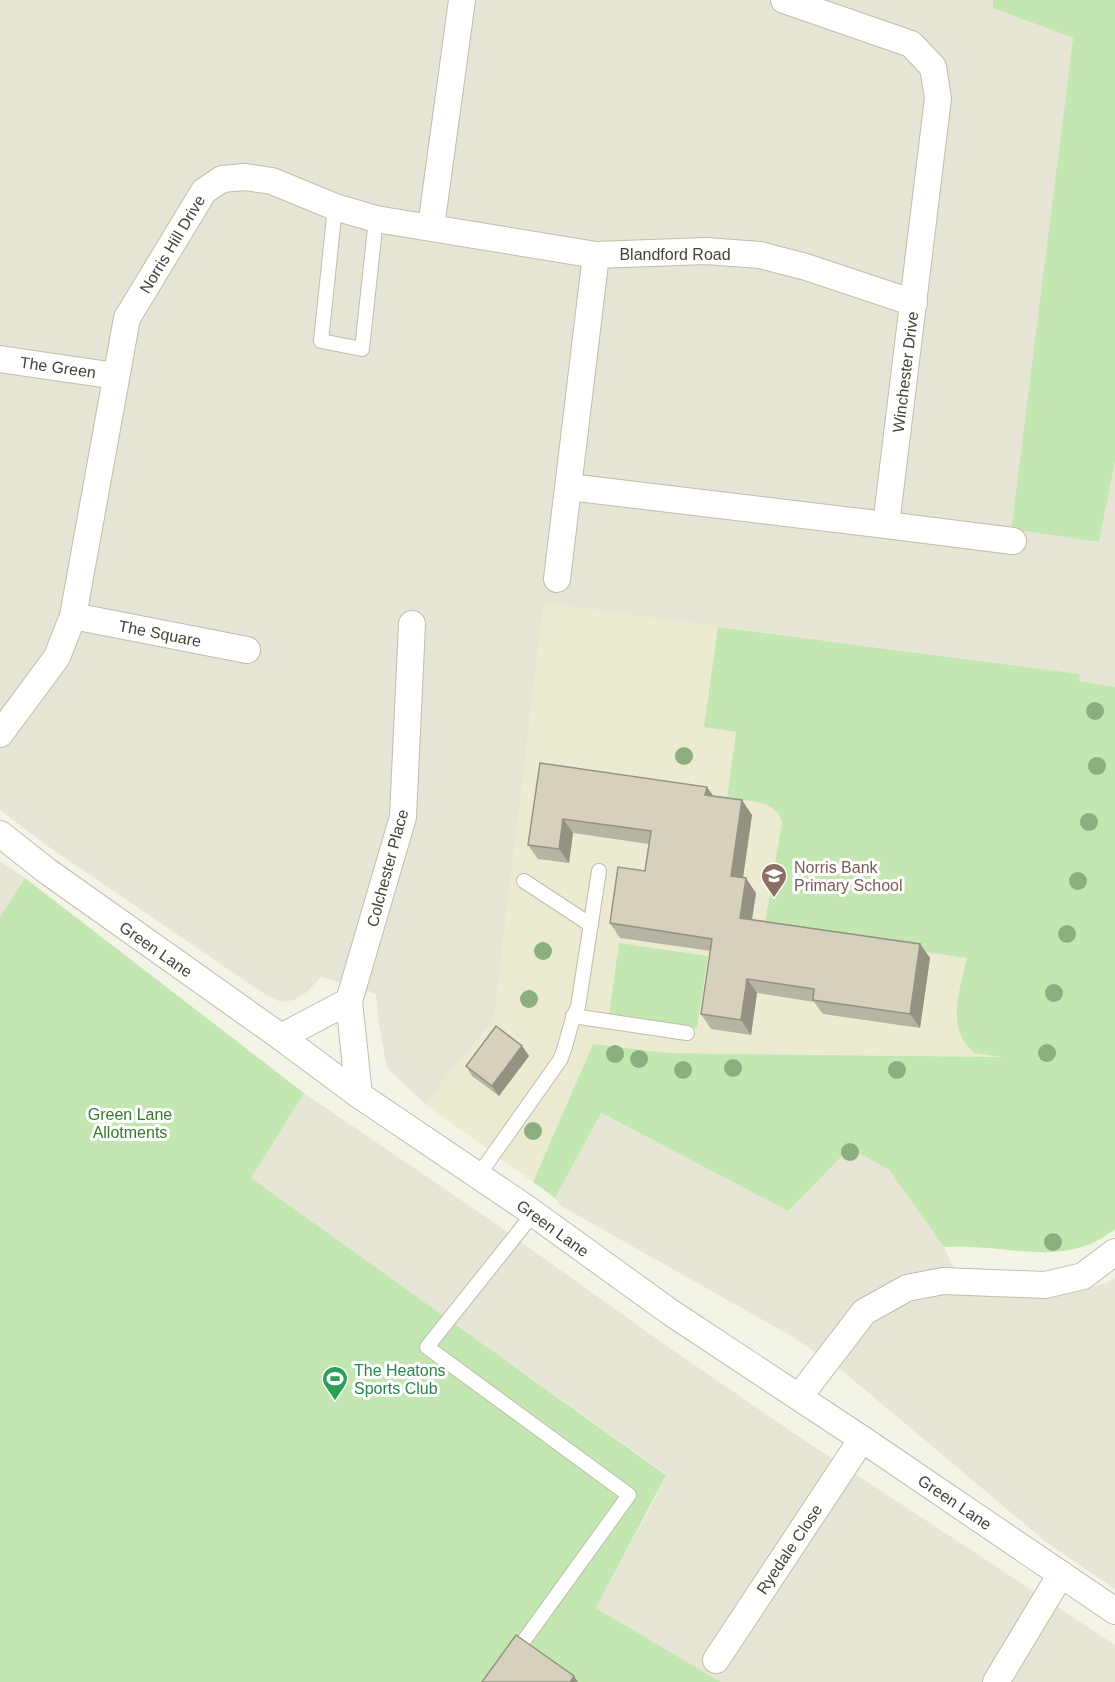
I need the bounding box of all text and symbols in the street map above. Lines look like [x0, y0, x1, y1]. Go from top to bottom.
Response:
street label: Norris Hill Drive [137, 192, 208, 296]
street label: Blandford Road [619, 246, 731, 263]
street label: Winchester Drive [890, 310, 921, 434]
street label: The Green [19, 354, 97, 381]
street label: The Square [117, 617, 203, 650]
street label: Colchester Place [364, 807, 411, 929]
place label: Norris Bank Primary School [794, 859, 902, 894]
school or university icon: Norris Bank Primary School [759, 861, 789, 899]
street label: Green Lane [116, 918, 195, 981]
park label: Green Lane Allotments [88, 1106, 172, 1141]
street label: Green Lane [514, 1197, 592, 1260]
place label: The Heatons Sports Club [354, 1362, 446, 1397]
sports icon: The Heatons Sports Club [320, 1364, 350, 1402]
street label: Green Lane [915, 1472, 995, 1533]
street label: Ryedale Close [753, 1501, 826, 1597]

